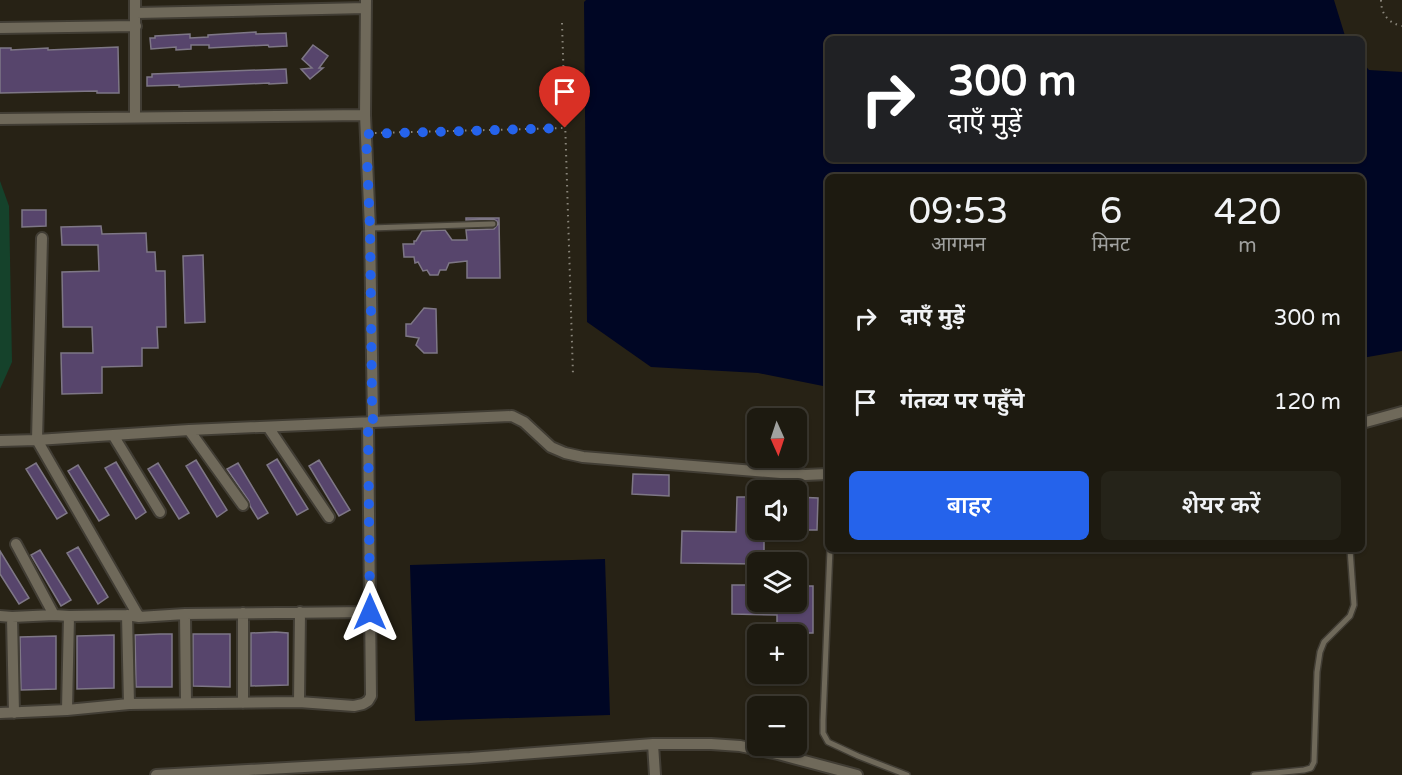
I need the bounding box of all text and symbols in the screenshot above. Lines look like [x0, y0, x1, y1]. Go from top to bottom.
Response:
text: 300 m [948, 56, 1077, 107]
icon: right [849, 60, 927, 138]
pin [539, 66, 590, 128]
icon: arrive [548, 75, 581, 108]
text: दाएँ मुड़ें [948, 107, 1022, 140]
text: 09:53 [909, 190, 1008, 233]
text: 6 [1100, 190, 1122, 233]
text: 420 [1214, 191, 1281, 234]
text: आगमन [931, 233, 986, 257]
text: मिनट [1092, 233, 1130, 257]
text: m [1238, 234, 1257, 258]
icon: right [849, 302, 882, 335]
text: दाएँ मुड़ें [900, 304, 965, 330]
text: 300 m [1274, 305, 1341, 331]
icon: arrive [849, 386, 882, 419]
text: गंतव्य पर पहुँचे [900, 388, 1025, 414]
text: 120 m [1274, 389, 1341, 415]
north arrow [747, 408, 807, 468]
map controls [747, 408, 807, 756]
button: बाहर [849, 471, 1089, 540]
button: शेयर करें [1101, 471, 1341, 540]
button: sound [747, 480, 807, 540]
button: layers [747, 552, 807, 612]
position arrow [338, 580, 402, 644]
button: + [747, 624, 807, 684]
button: − [747, 696, 807, 756]

